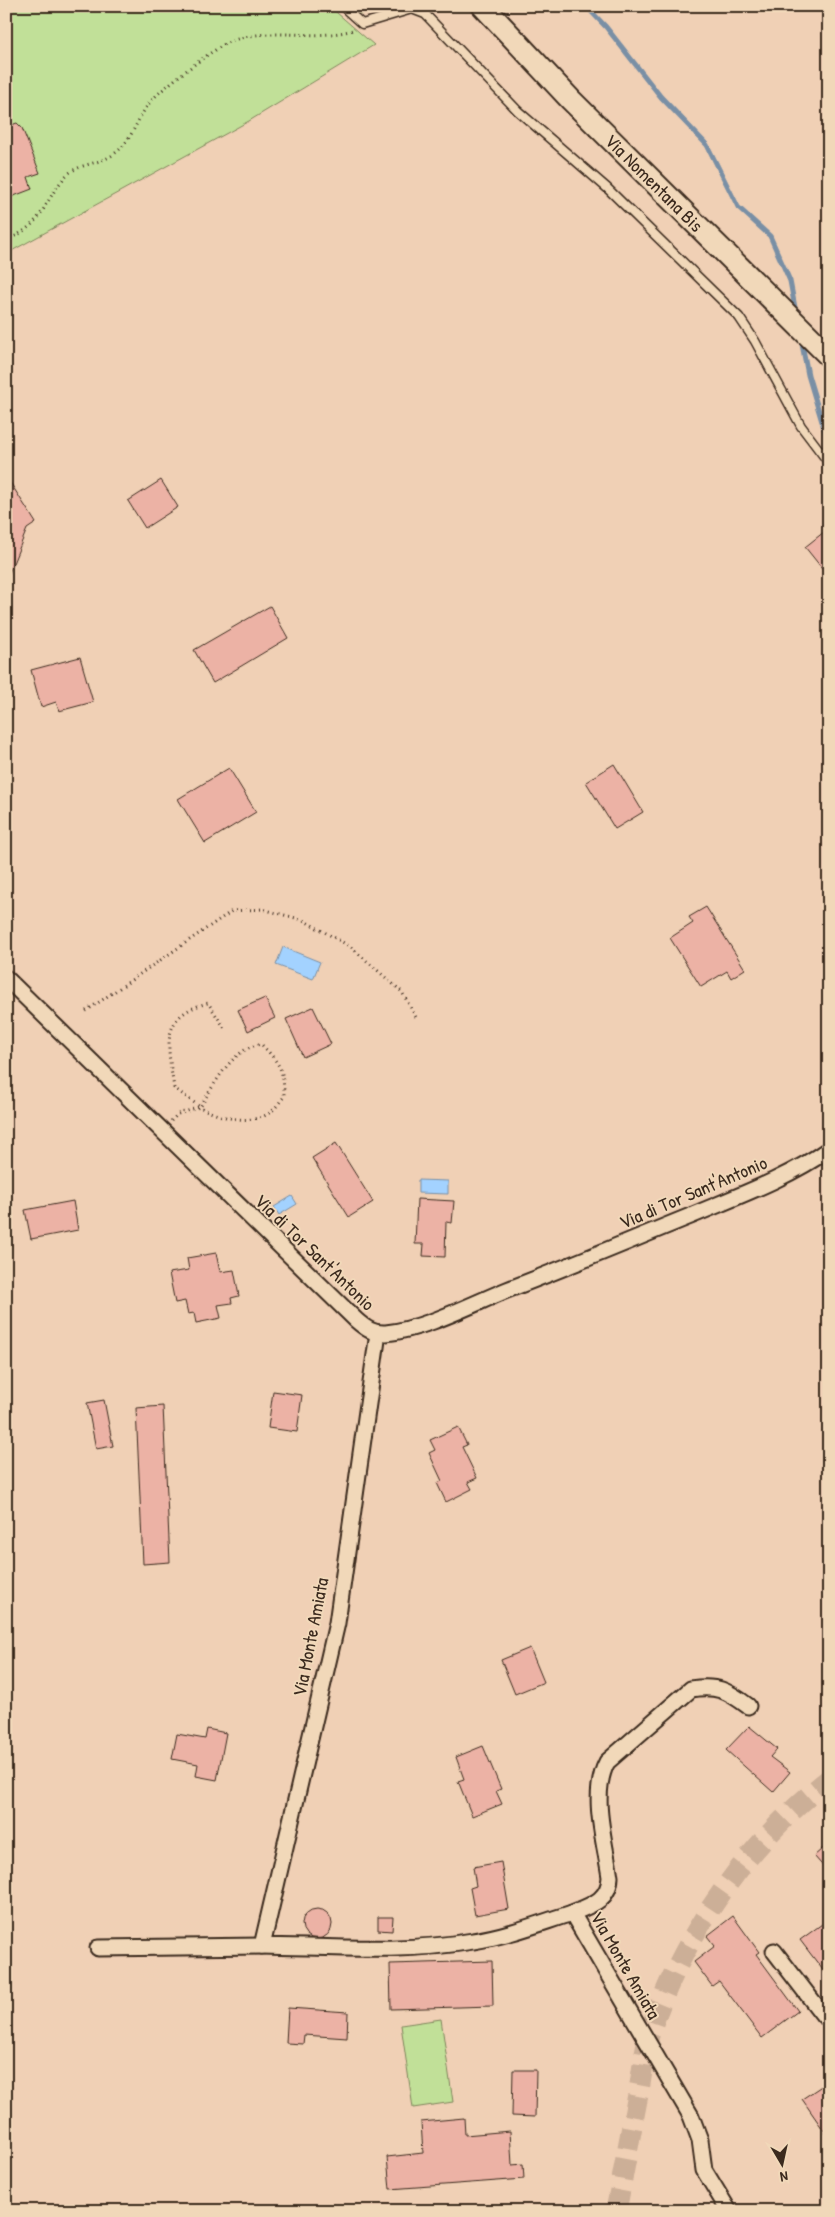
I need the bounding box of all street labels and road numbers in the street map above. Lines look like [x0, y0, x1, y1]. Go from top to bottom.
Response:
street label: Via Nomentana Bis [599, 128, 709, 237]
street label: Via di Tor Sant'Antonio [615, 1149, 771, 1235]
street label: Via di Tor Sant'Antonio [249, 1188, 381, 1316]
street label: Via Monte Amiata [286, 1575, 334, 1699]
street label: Via Monte Amiata [585, 1906, 668, 2024]

